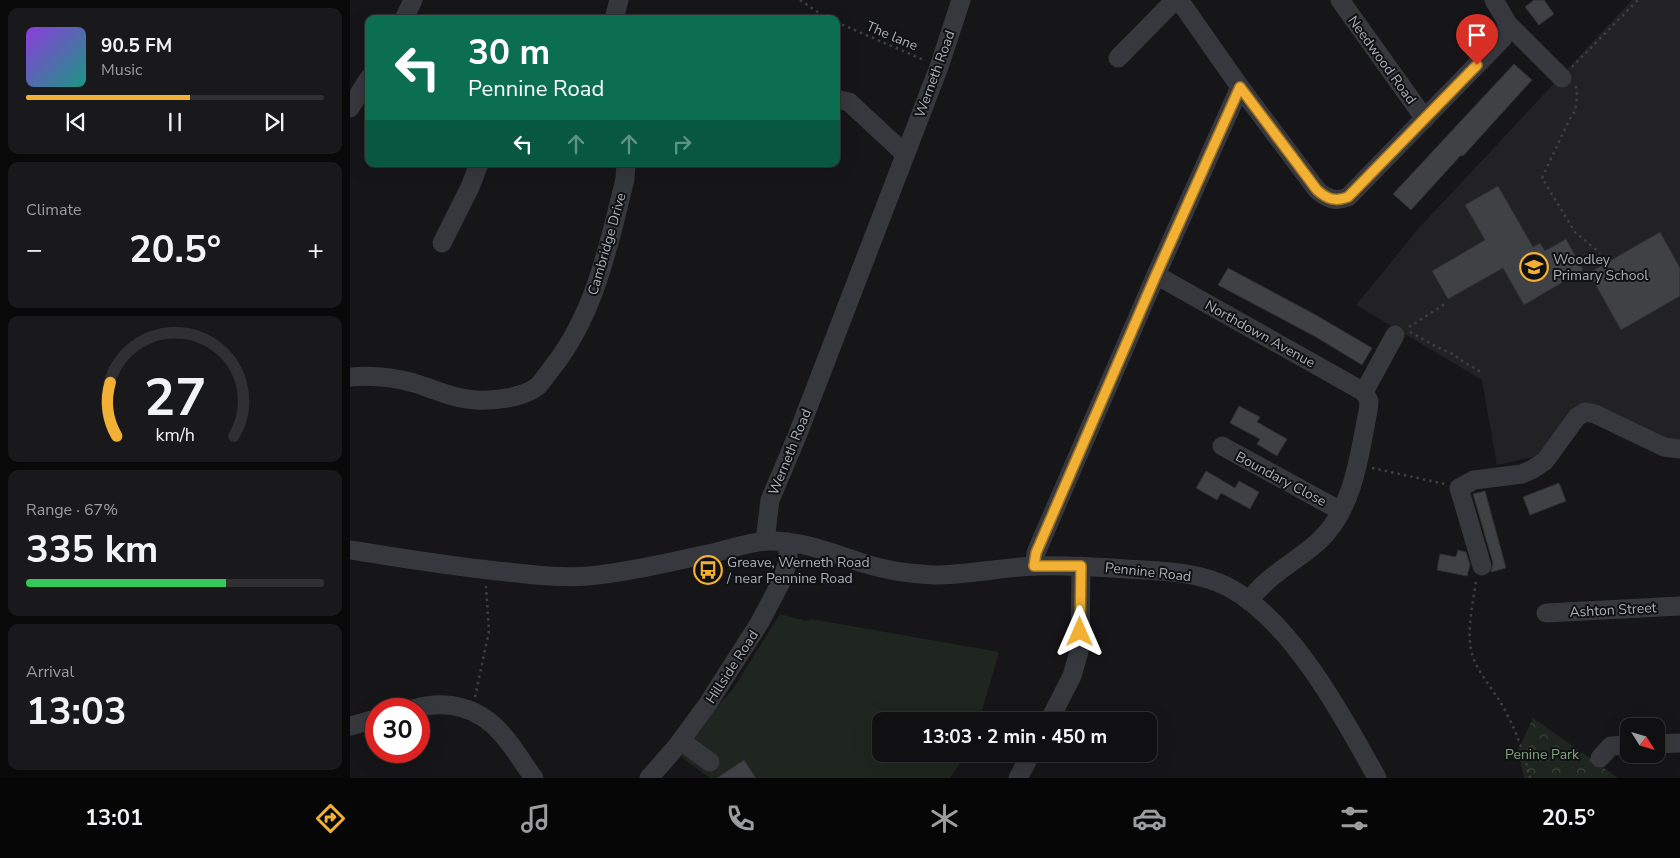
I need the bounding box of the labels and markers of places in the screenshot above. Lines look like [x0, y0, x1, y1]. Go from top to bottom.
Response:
pin [1456, 14, 1498, 65]
place label: Woodley Primary School [1553, 250, 1649, 285]
school or university icon: Woodley Primary School [1519, 252, 1549, 282]
place label: Greave, Werneth Road / near Pennine Road [726, 553, 870, 588]
bus stop icon: Greave, Werneth Road / near Pennine Road [693, 555, 723, 585]

